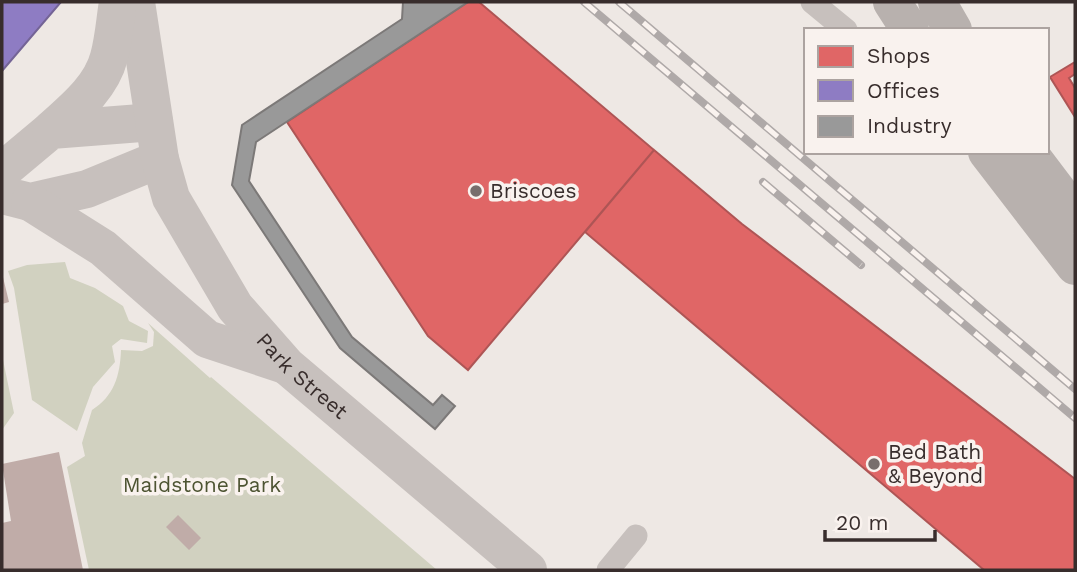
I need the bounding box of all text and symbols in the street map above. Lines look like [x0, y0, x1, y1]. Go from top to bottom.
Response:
legend [804, 28, 1049, 154]
text: Shops [867, 43, 930, 68]
text: Offices [867, 78, 940, 103]
text: Industry [867, 113, 952, 138]
place label: Briscoes [490, 178, 576, 203]
marker: Briscoes [468, 183, 484, 199]
street label: Park Street [252, 327, 353, 424]
place label: Bed Bath & Beyond [888, 439, 983, 488]
marker: Bed Bath & Beyond [866, 456, 882, 472]
park label: Maidstone Park [123, 472, 281, 497]
scale bar [825, 498, 935, 542]
text: 20 m [836, 510, 888, 535]

